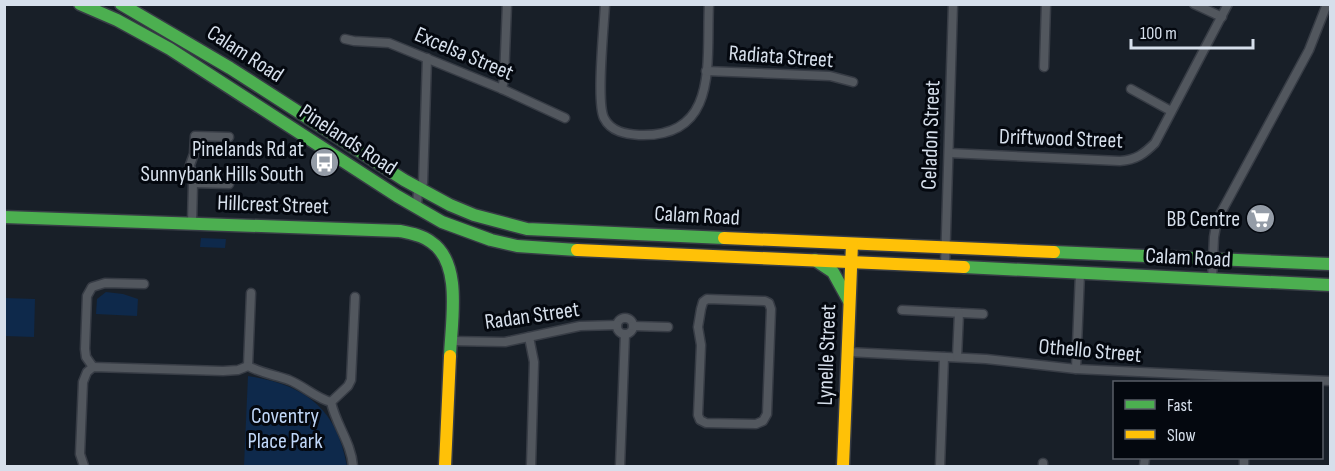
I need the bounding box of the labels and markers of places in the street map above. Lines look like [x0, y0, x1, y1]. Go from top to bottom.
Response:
place label: Pinelands Rd at Sunnybank Hills South [141, 136, 304, 188]
bus stop icon: Pinelands Rd at Sunnybank Hills South [309, 146, 341, 178]
supermarket icon: BB Centre [1245, 203, 1277, 235]
place label: BB Centre [1167, 206, 1240, 233]

